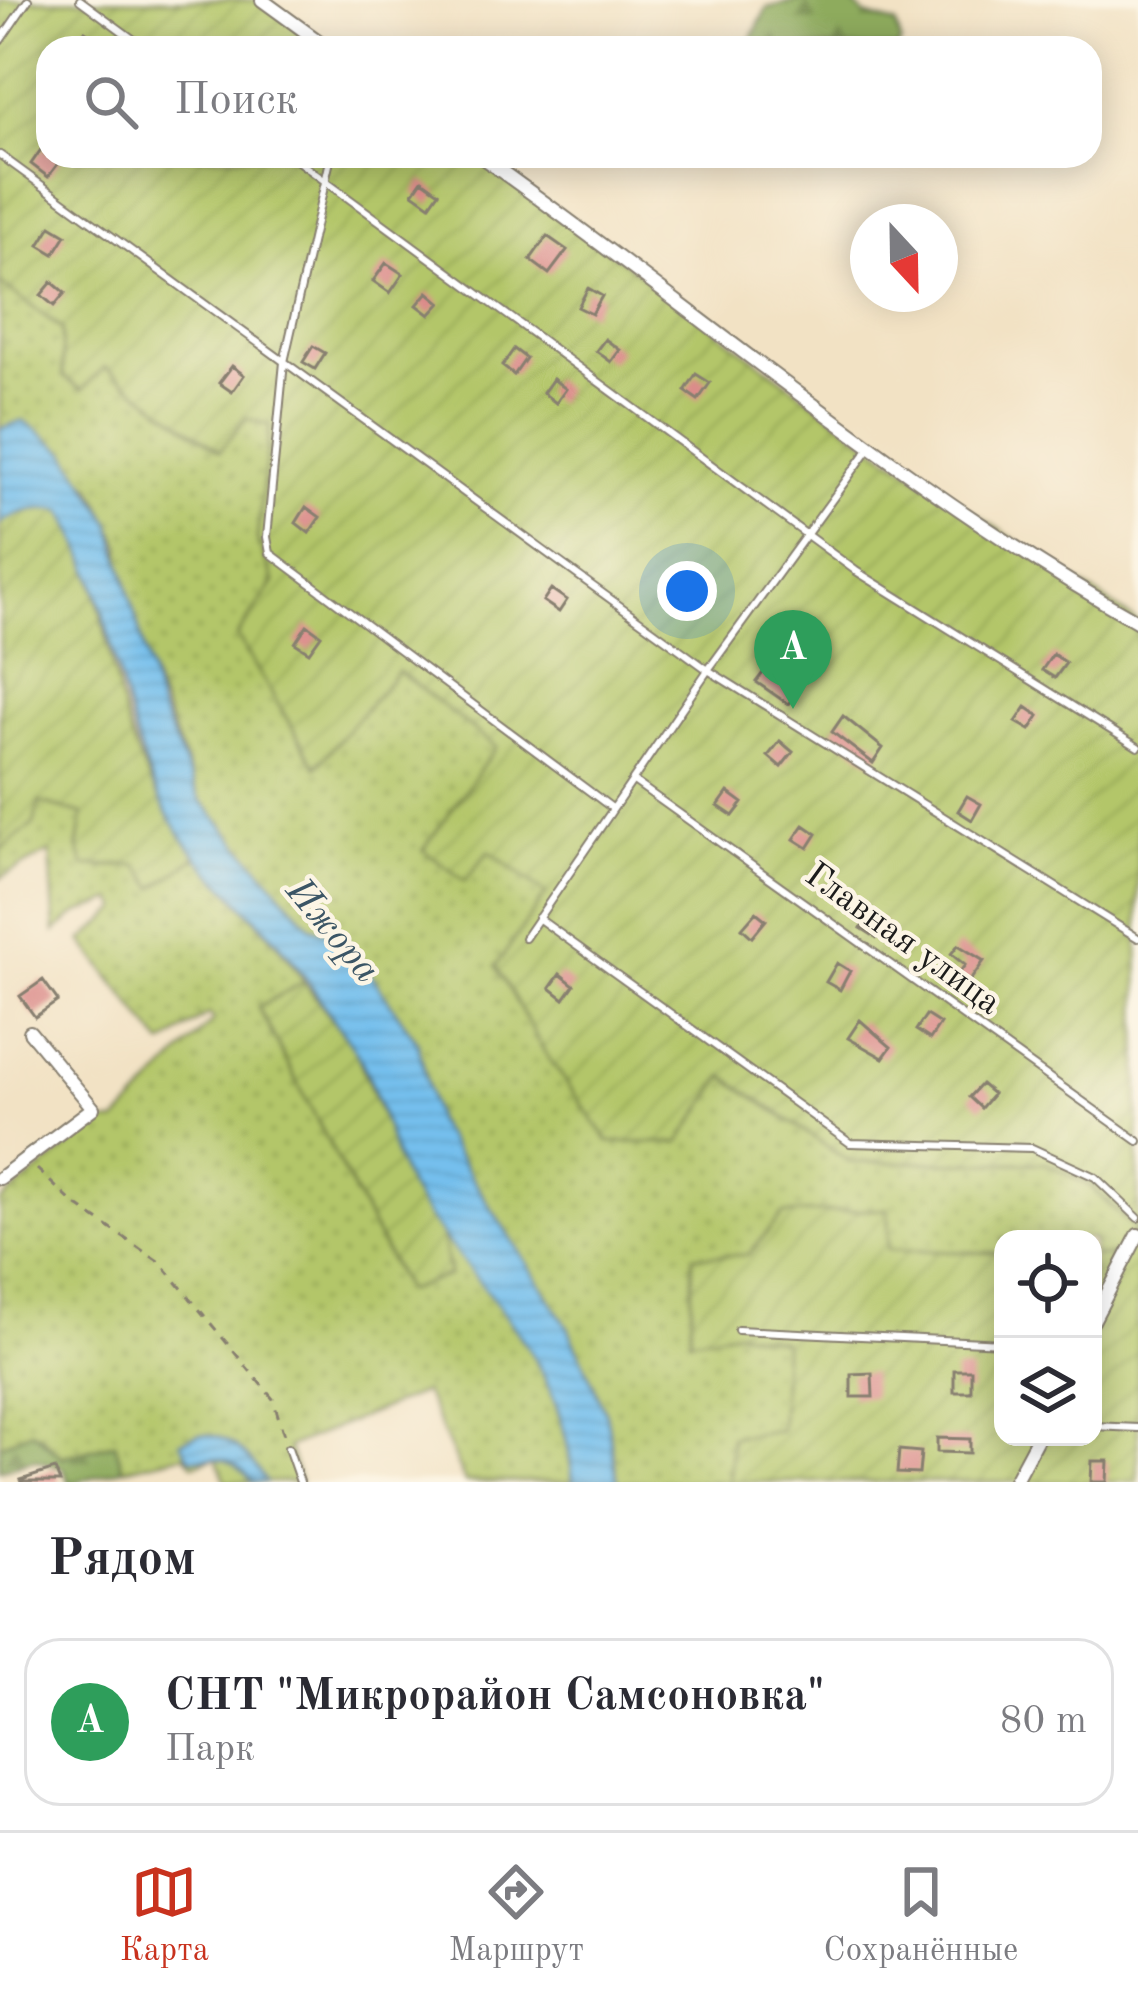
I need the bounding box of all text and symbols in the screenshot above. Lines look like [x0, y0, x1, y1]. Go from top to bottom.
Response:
search box [36, 36, 1102, 168]
icon: search [78, 69, 144, 135]
text: Поиск [174, 79, 298, 124]
north arrow [850, 204, 958, 312]
your location [657, 561, 717, 621]
pin: A [754, 610, 832, 709]
street label: Главная улица [798, 857, 1006, 1023]
water label: Ижора [277, 871, 386, 991]
map controls [994, 1230, 1102, 1446]
button: locate [994, 1230, 1102, 1338]
button: layers [994, 1338, 1102, 1446]
text: Рядом [48, 1535, 196, 1586]
text: СНТ "Микрорайон Самсоновка" [165, 1675, 825, 1720]
text: A [75, 1702, 105, 1741]
text: 80 m [1000, 1702, 1087, 1741]
text: Парк [165, 1730, 255, 1769]
tab: Карта [120, 1859, 209, 1972]
tab: Маршрут [449, 1859, 584, 1972]
tab: Сохранённые [824, 1859, 1018, 1972]

